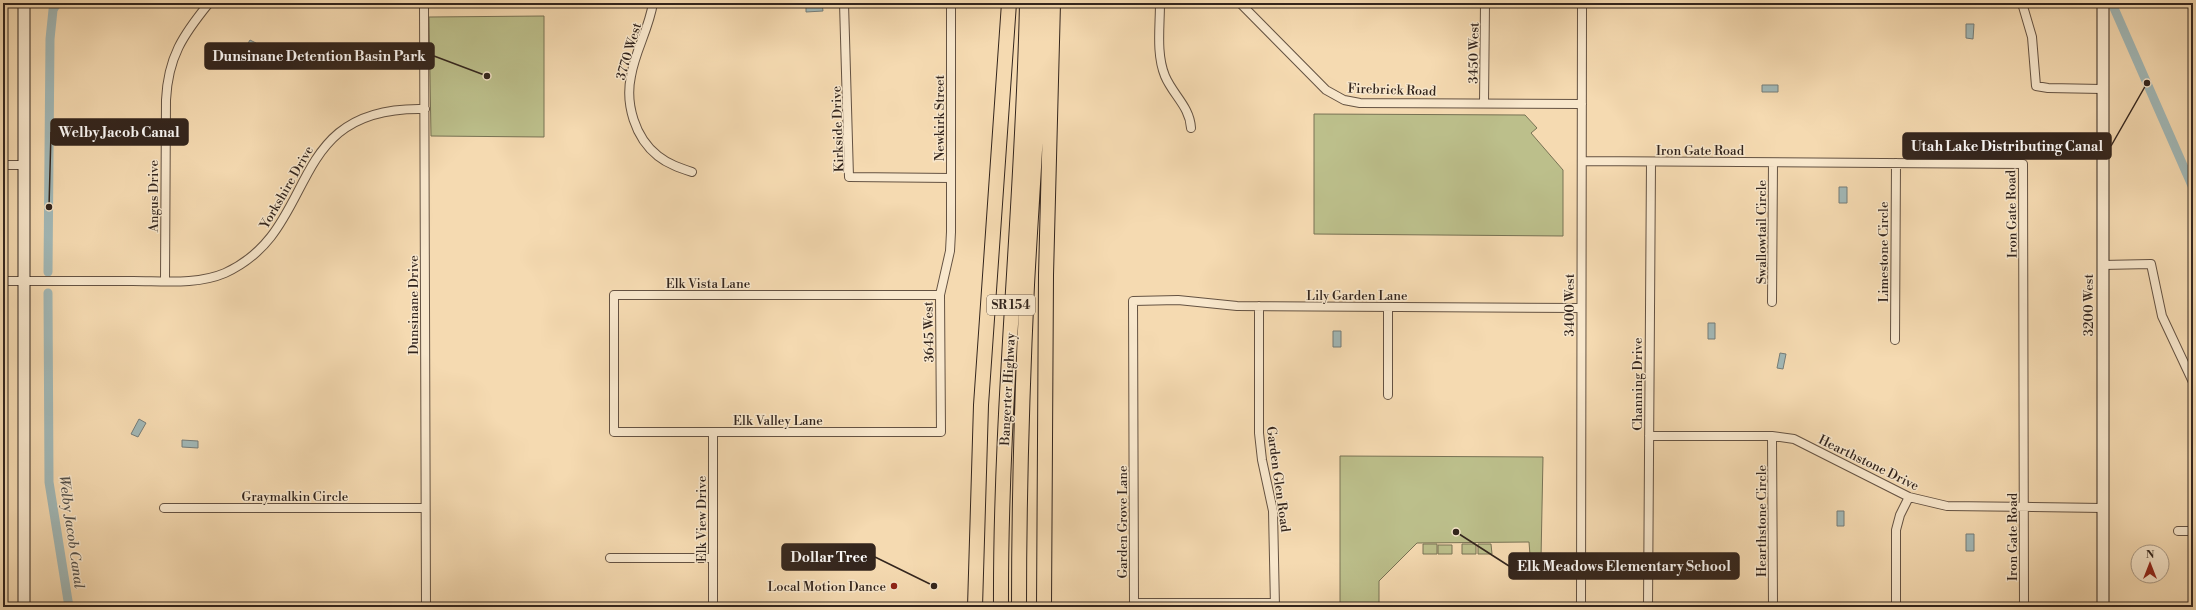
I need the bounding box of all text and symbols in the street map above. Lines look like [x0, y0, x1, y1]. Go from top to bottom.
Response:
street label: 3770 West [613, 20, 645, 82]
street label: 3450 West [1465, 22, 1483, 84]
callout: Dunsinane Detention Basin Park [205, 43, 434, 69]
text: Dunsinane Detention Basin Park [212, 48, 426, 66]
street label: Newkirk Street [932, 74, 948, 161]
street label: Firebrick Road [1347, 80, 1437, 100]
street label: Kirkside Drive [828, 85, 847, 172]
callout: Welby Jacob Canal [51, 119, 188, 145]
text: Welby Jacob Canal [57, 124, 180, 142]
callout: Utah Lake Distributing Canal [1903, 133, 2111, 159]
text: Utah Lake Distributing Canal [1911, 138, 2103, 156]
street label: Yorkshire Drive [256, 143, 317, 233]
street label: Iron Gate Road [1656, 143, 1745, 159]
street label: Angus Drive [146, 159, 162, 233]
street label: Iron Gate Road [2003, 169, 2021, 258]
street label: Swallowtail Circle [1754, 179, 1770, 284]
street label: Limestone Circle [1876, 201, 1892, 302]
street label: Dunsinane Drive [406, 255, 422, 355]
street label: 3400 West [1562, 273, 1578, 336]
street label: 3200 West [2081, 273, 2097, 336]
street label: Elk Vista Lane [666, 276, 751, 292]
street label: Lily Garden Lane [1306, 288, 1408, 304]
road number: SR 154 [987, 295, 1035, 315]
street label: 3645 West [920, 301, 938, 363]
street label: Bangerter Highway [997, 332, 1019, 447]
street label: Channing Drive [1630, 337, 1646, 431]
street label: Elk Valley Lane [733, 413, 823, 429]
street label: Garden Glen Road [1263, 425, 1293, 534]
street label: Hearthstone Drive [1816, 432, 1922, 494]
street label: Hearthstone Circle [1754, 464, 1770, 577]
street label: Garden Grove Lane [1115, 465, 1131, 579]
water label: Welby Jacob Canal [54, 475, 88, 590]
street label: Elk View Drive [694, 475, 710, 562]
street label: Graymalkin Circle [242, 489, 349, 505]
street label: Iron Gate Road [2005, 492, 2021, 581]
callout: Dollar Tree [782, 544, 875, 570]
north arrow [2130, 544, 2170, 584]
text: N [2146, 548, 2155, 562]
text: Dollar Tree [791, 549, 868, 567]
callout: Elk Meadows Elementary School [1509, 553, 1739, 579]
text: Elk Meadows Elementary School [1517, 558, 1731, 576]
place label: Local Motion Dance [768, 579, 886, 595]
marker: Local Motion Dance [889, 581, 899, 591]

